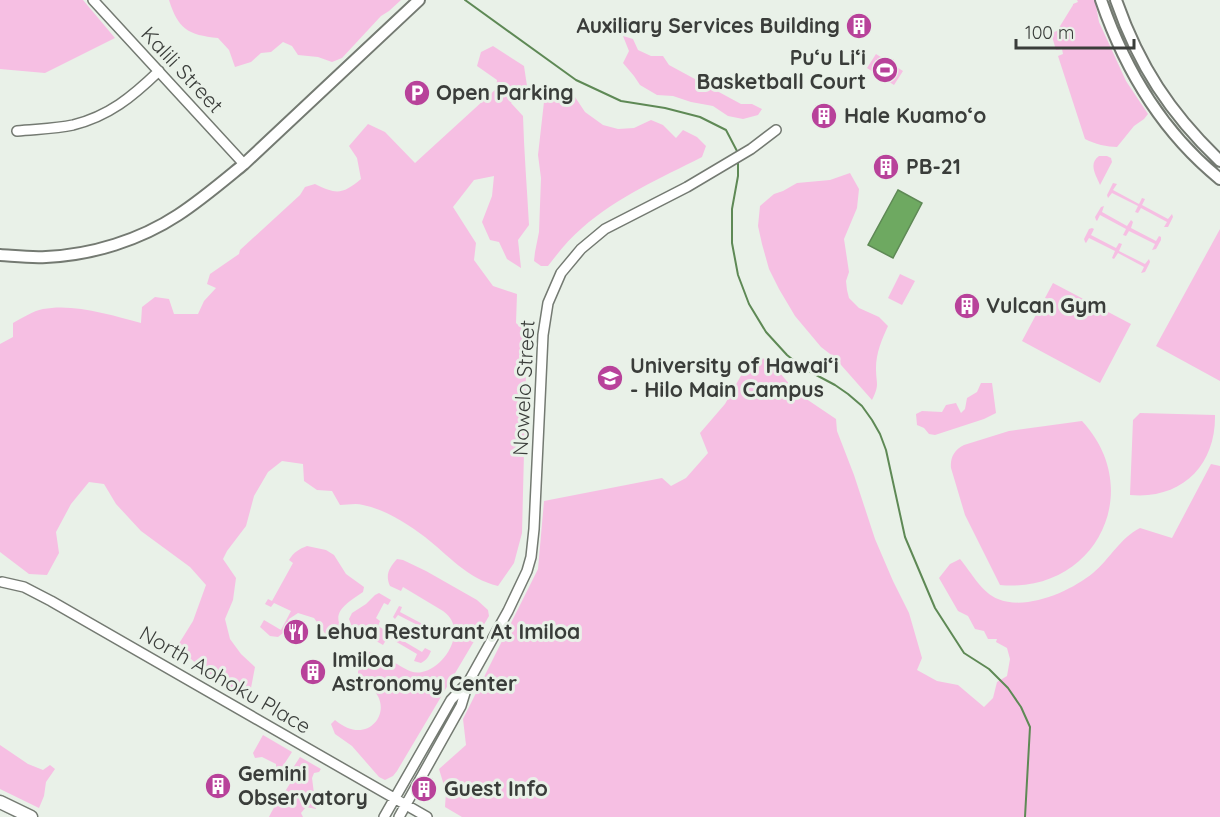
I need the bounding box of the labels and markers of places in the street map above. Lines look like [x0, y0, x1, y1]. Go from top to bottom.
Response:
building icon: Auxiliary Services Building [844, 11, 874, 41]
place label: Auxiliary Services Building [576, 12, 840, 38]
place label: Puʻu Liʻi Basketball Court [697, 44, 866, 94]
sports icon: Puʻu Liʻi Basketball Court [870, 55, 900, 85]
parking icon: Open Parking [402, 78, 432, 108]
place label: Open Parking [436, 79, 574, 105]
building icon: Hale Kuamoʻo [809, 101, 839, 131]
place label: Hale Kuamoʻo [844, 102, 986, 128]
building icon: PB-21 [871, 152, 901, 182]
place label: PB-21 [906, 153, 961, 179]
building icon: Vulcan Gym [952, 291, 982, 321]
place label: Vulcan Gym [986, 292, 1107, 318]
place label: University of Hawaiʻi - Hilo Main Campus [630, 352, 839, 402]
school or university icon: University of Hawaiʻi - Hilo Main Campus [595, 363, 625, 393]
restaurant icon: Lehua Resturant At Imiloa [281, 617, 311, 647]
place label: Lehua Resturant At Imiloa [316, 618, 580, 644]
place label: Imiloa Astronomy Center [332, 646, 517, 696]
building icon: Imiloa Astronomy Center [298, 657, 328, 687]
place label: Gemini Observatory [238, 760, 368, 810]
building icon: Gemini Observatory [203, 771, 233, 801]
building icon: Guest Info [409, 774, 439, 804]
place label: Guest Info [444, 775, 548, 801]

